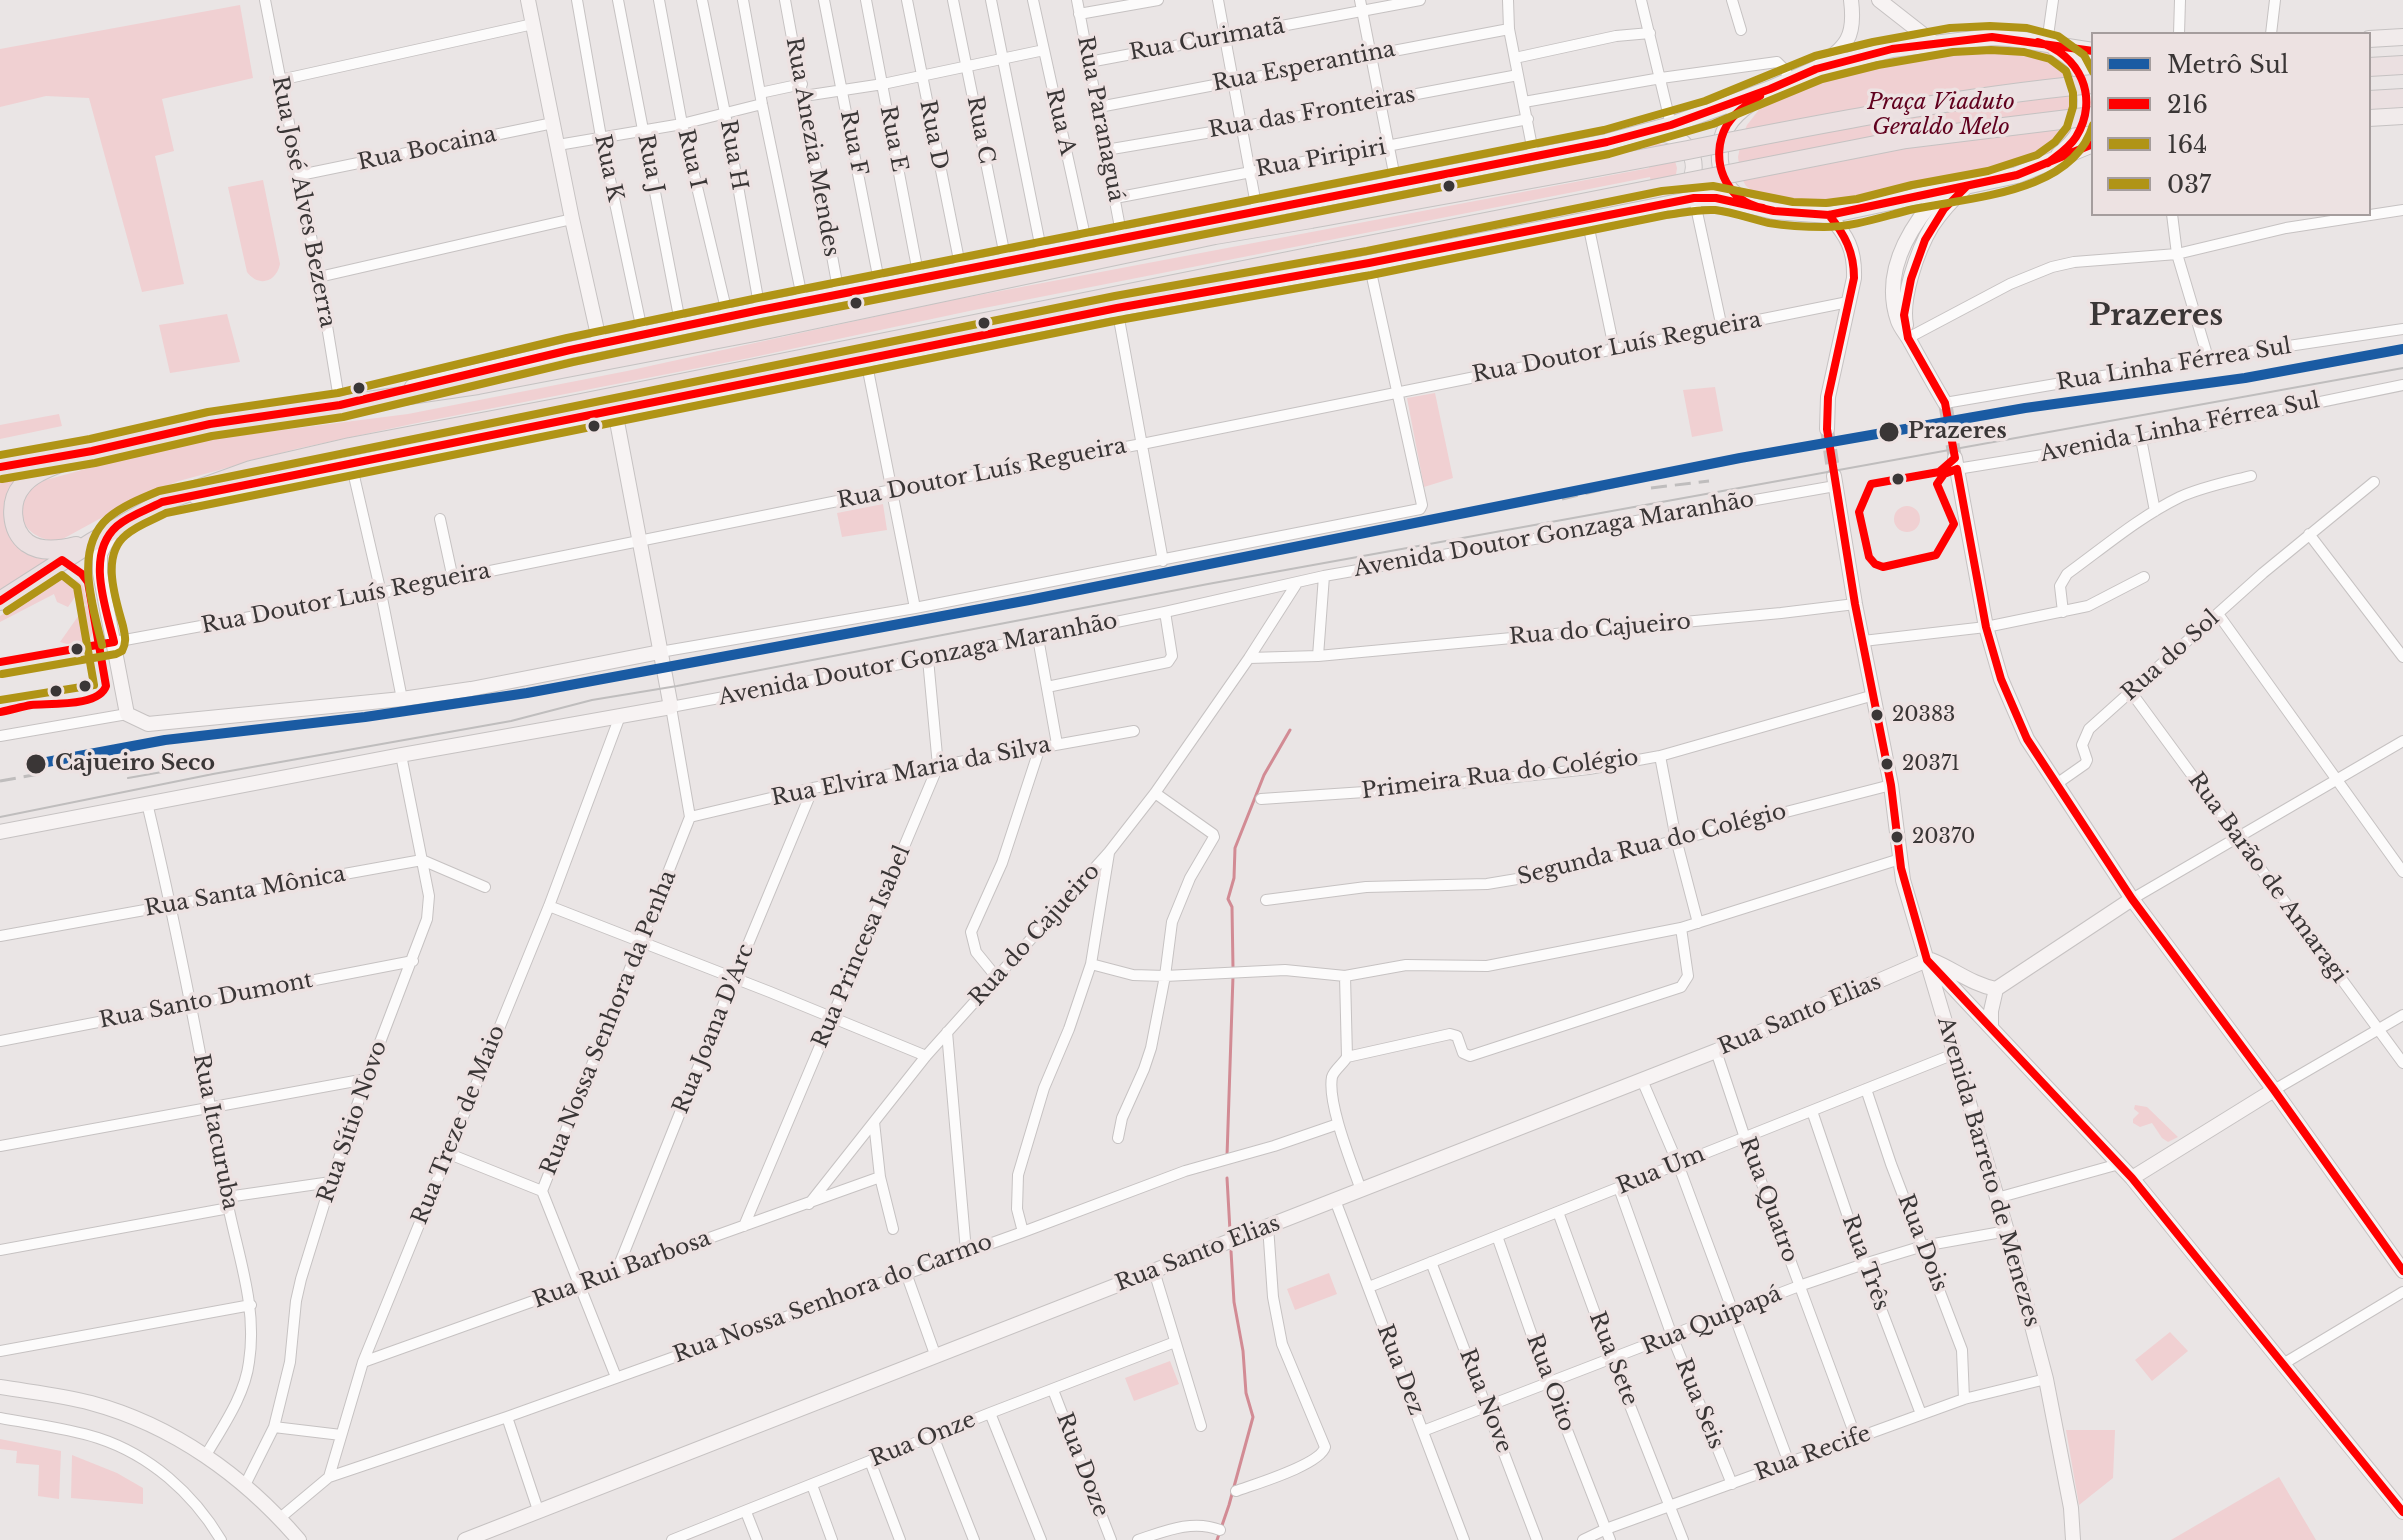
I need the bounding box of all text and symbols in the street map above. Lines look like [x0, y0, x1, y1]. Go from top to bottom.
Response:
street label: Rua Curimatã [1127, 13, 1287, 67]
legend [2091, 32, 2371, 216]
street label: Rua Paranaguá [1071, 34, 1129, 204]
street label: Rua Anezia Mendes [780, 35, 844, 259]
street label: Rua Esperantina [1211, 36, 1397, 98]
text: Metrô Sul [2167, 50, 2289, 79]
street label: Rua José Alves Bezerra [266, 74, 340, 330]
street label: Rua das Fronteiras [1207, 82, 1417, 144]
street label: Rua A [1040, 86, 1080, 158]
park label: Praça Viaduto Geraldo Melo [1867, 90, 2015, 142]
text: 216 [2167, 90, 2208, 119]
street label: Rua C [961, 94, 999, 166]
street label: Rua D [913, 98, 953, 172]
street label: Rua E [874, 104, 912, 174]
street label: Rua F [834, 108, 872, 178]
street label: Rua H [714, 118, 752, 192]
street label: Rua Bocaina [355, 121, 499, 177]
street label: Rua I [671, 127, 711, 191]
text: 164 [2167, 130, 2207, 159]
street label: Rua K [588, 132, 628, 204]
street label: Rua J [631, 132, 669, 196]
street label: Rua Piripiri [1254, 135, 1388, 183]
text: 037 [2167, 170, 2211, 199]
unlabelled marker [1441, 178, 1457, 194]
unlabelled marker [848, 295, 864, 311]
district label: Prazeres [2089, 299, 2223, 335]
street label: Rua Doutor Luís Regueira [1470, 307, 1764, 389]
unlabelled marker [976, 315, 992, 331]
street label: Rua Linha Férrea Sul [2055, 333, 2293, 397]
unlabelled marker [351, 380, 367, 396]
street label: Avenida Linha Férrea Sul [2038, 388, 2322, 468]
unlabelled marker [586, 418, 602, 434]
place label: Prazeres [1908, 419, 2007, 445]
marker: Prazeres [1877, 420, 1901, 444]
street label: Rua Doutor Luís Regueira [835, 433, 1129, 515]
unlabelled marker [1890, 471, 1906, 487]
street label: Avenida Doutor Gonzaga Maranhão [1352, 487, 1756, 583]
street label: Rua Doutor Luís Regueira [199, 558, 493, 640]
street label: Rua do Sol [2117, 605, 2225, 707]
street label: Avenida Doutor Gonzaga Maranhão [716, 608, 1120, 712]
street label: Rua do Cajueiro [1508, 609, 1692, 651]
unlabelled marker [69, 641, 85, 657]
unlabelled marker [77, 678, 93, 694]
unlabelled marker [48, 683, 64, 699]
place label: 20383 [1892, 703, 1955, 727]
marker: 20383 [1869, 707, 1885, 723]
street label: Rua Elvira Maria da Silva [769, 732, 1053, 812]
street label: Primeira Rua do Colégio [1360, 745, 1640, 805]
place label: Cajueiro Seco [55, 751, 215, 777]
marker: Cajueiro Seco [24, 752, 48, 776]
place label: 20371 [1902, 752, 1960, 776]
marker: 20371 [1879, 756, 1895, 772]
street label: Rua Barão de Amaragi [2182, 768, 2352, 988]
street label: Segunda Rua do Colégio [1515, 799, 1789, 891]
place label: 20370 [1912, 825, 1975, 849]
marker: 20370 [1889, 829, 1905, 845]
street label: Rua Princesa Isabel [807, 842, 917, 1052]
street label: Rua do Cajueiro [964, 858, 1106, 1012]
street label: Rua Santa Mônica [143, 861, 347, 923]
street label: Rua Nossa Senhora da Penha [536, 867, 682, 1179]
street label: Rua Joana D'Arc [668, 940, 760, 1118]
street label: Rua Santo Dumont [97, 967, 315, 1035]
street label: Rua Santo Elias [1715, 969, 1885, 1061]
street label: Avenida Barreto de Menezes [1931, 1014, 2045, 1330]
street label: Rua Treze de Maio [407, 1022, 511, 1228]
street label: Rua Sítio Novo [313, 1038, 393, 1206]
street label: Rua Itacuruba [187, 1052, 243, 1212]
street label: Rua Quatro [1733, 1134, 1803, 1266]
street label: Rua Um [1613, 1141, 1709, 1201]
street label: Rua Dois [1891, 1191, 1953, 1295]
street label: Rua Santo Elias [1112, 1211, 1284, 1297]
street label: Rua Três [1836, 1212, 1894, 1314]
street label: Rua Rui Barbosa [530, 1226, 714, 1314]
street label: Rua Nossa Senhora do Carmo [670, 1229, 996, 1369]
street label: Rua Quipapá [1638, 1281, 1786, 1361]
street label: Rua Sete [1583, 1308, 1643, 1410]
street label: Rua Dez [1371, 1321, 1429, 1419]
street label: Rua Oito [1520, 1331, 1580, 1435]
street label: Rua Nove [1453, 1345, 1517, 1457]
street label: Rua Seis [1669, 1355, 1729, 1453]
street label: Rua Onze [866, 1407, 980, 1473]
street label: Rua Doze [1050, 1409, 1114, 1521]
street label: Rua Recife [1752, 1421, 1874, 1487]

